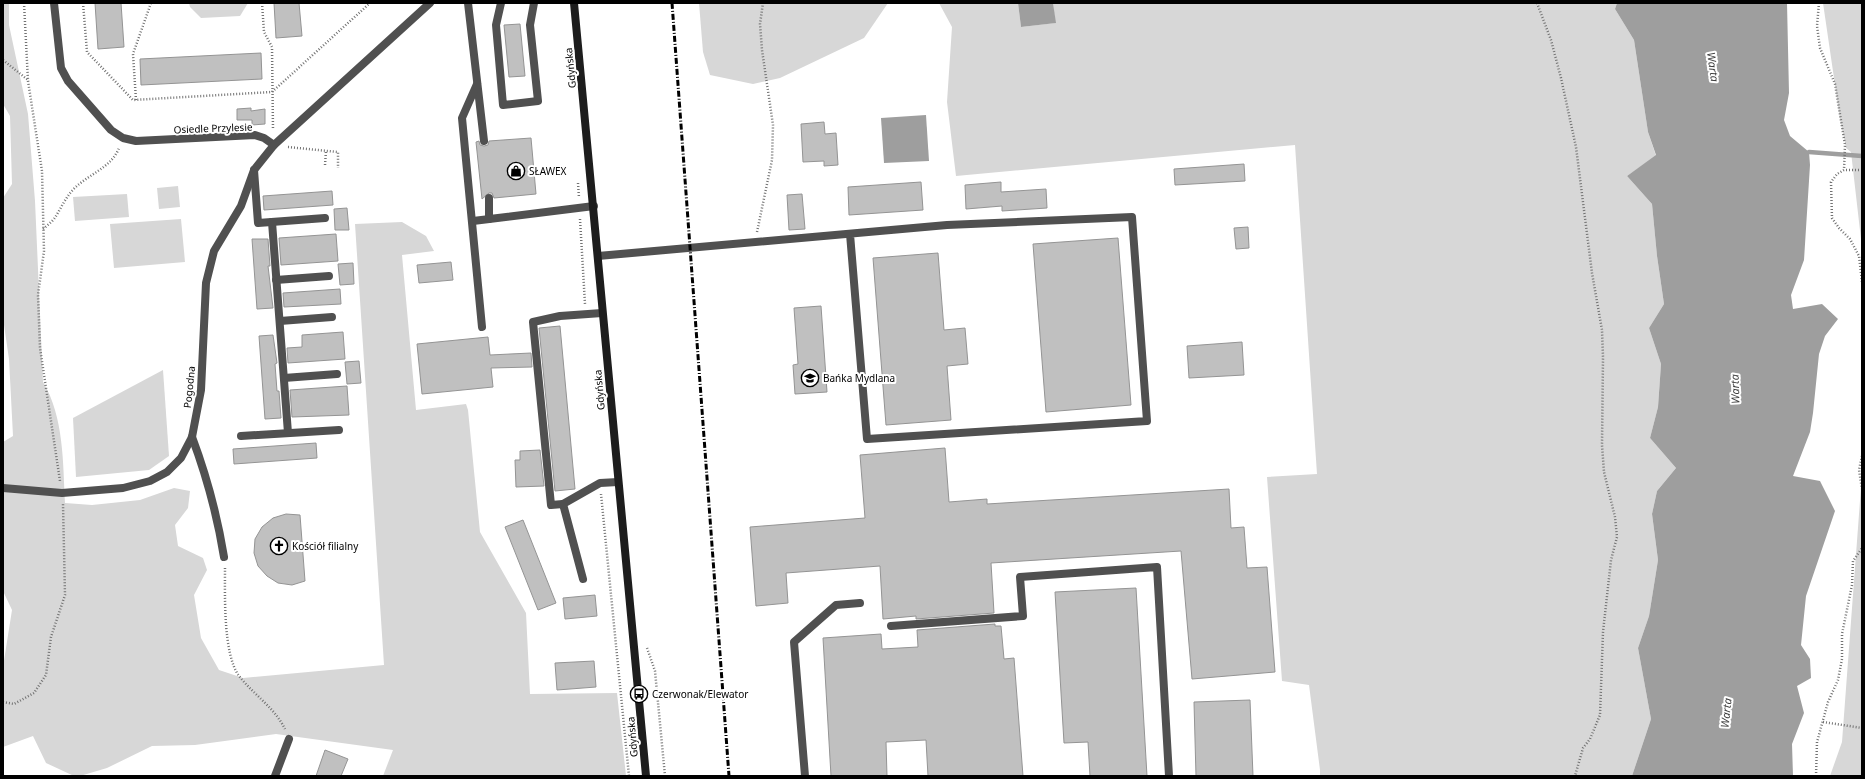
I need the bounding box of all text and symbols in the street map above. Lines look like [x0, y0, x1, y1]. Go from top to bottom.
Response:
street label: Gdyńska [561, 47, 579, 89]
water label: Warta [1704, 51, 1723, 83]
street label: Osiedle Przylesie [173, 120, 253, 136]
shop icon: SŁAWEX [506, 161, 526, 181]
place label: SŁAWEX [529, 164, 567, 178]
street label: Pogodna [180, 365, 198, 409]
school or university icon: Bańka Mydlana [800, 368, 820, 388]
street label: Gdyńska [590, 369, 608, 411]
place label: Bańka Mydlana [823, 371, 895, 385]
water label: Warta [1726, 373, 1743, 404]
church icon: Kościół filialny [269, 536, 289, 556]
place label: Kościół filialny [292, 539, 359, 553]
bus stop icon: Czerwonak/Elewator [629, 684, 649, 704]
place label: Czerwonak/Elewator [652, 687, 748, 701]
water label: Warta [1716, 697, 1735, 729]
street label: Gdyńska [623, 716, 641, 758]

